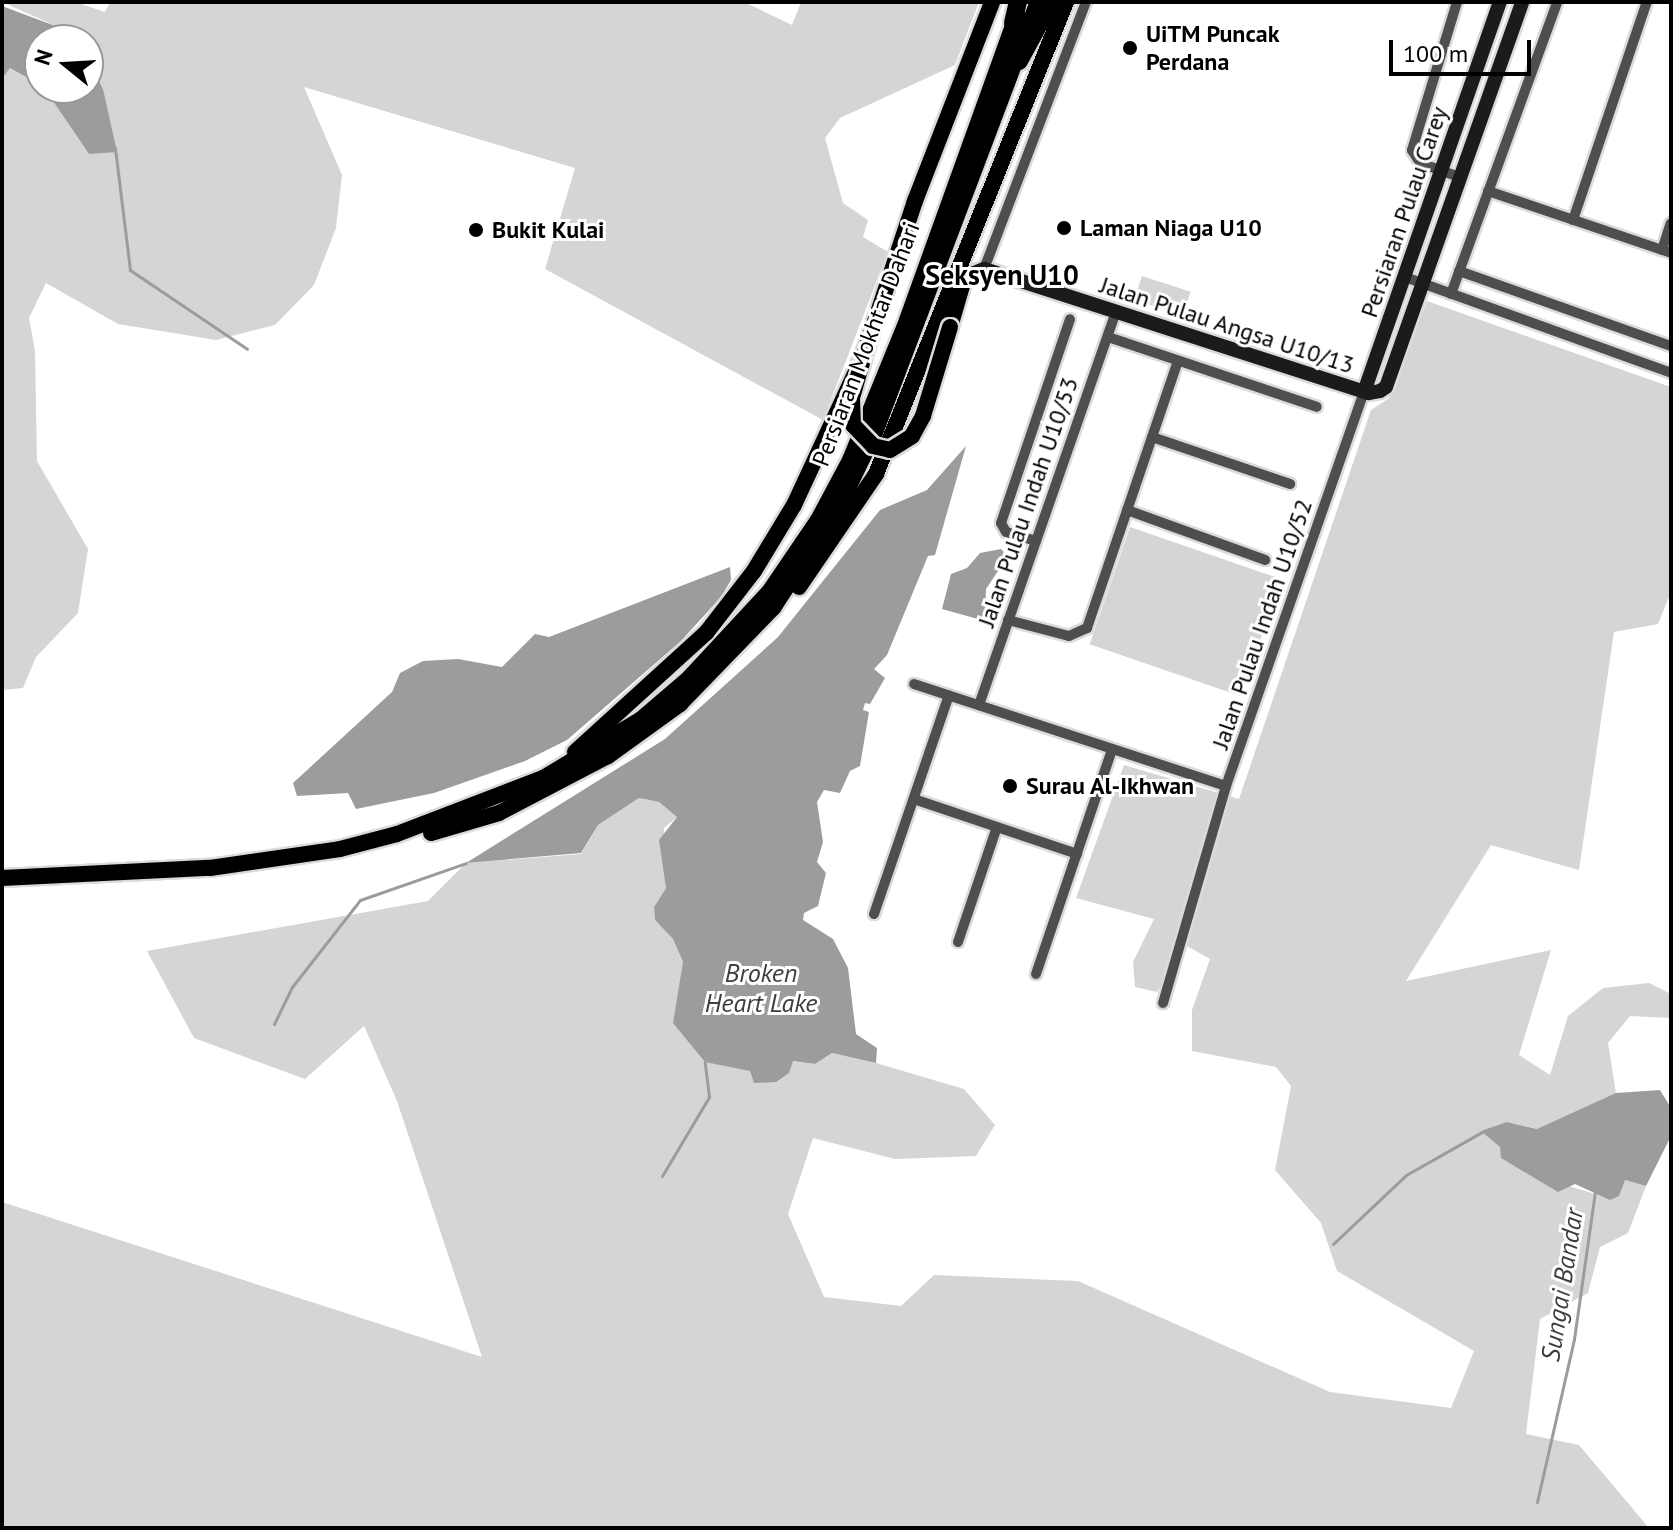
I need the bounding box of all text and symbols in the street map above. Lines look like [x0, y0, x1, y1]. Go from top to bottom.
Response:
place label: UiTM Puncak Perdana [1146, 20, 1280, 76]
north arrow [24, 24, 104, 104]
scale bar [1393, 24, 1535, 74]
text: 100 m [1403, 38, 1468, 69]
marker: UiTM Puncak Perdana [1121, 39, 1139, 57]
text: N [28, 46, 59, 68]
street label: Persiaran Pulau Carey [1354, 103, 1454, 321]
place label: Laman Niaga U10 [1080, 214, 1262, 242]
place label: Bukit Kulai [492, 216, 605, 244]
street label: Persiaran Mokhtar Dahari [806, 218, 926, 470]
marker: Laman Niaga U10 [1055, 219, 1073, 237]
marker: Bukit Kulai [467, 221, 485, 239]
district label: Seksyen U10 [925, 258, 1079, 292]
street label: Jalan Pulau Angsa U10/13 [1096, 270, 1358, 380]
street label: Jalan Pulau Indah U10/53 [972, 373, 1084, 631]
street label: Jalan Pulau Indah U10/52 [1206, 495, 1318, 753]
place label: Surau Al-Ikhwan [1026, 772, 1195, 800]
marker: Surau Al-Ikhwan [1001, 777, 1019, 795]
water label: Broken Heart Lake [705, 957, 817, 1018]
water label: Sungai Bandar [1535, 1206, 1589, 1364]

